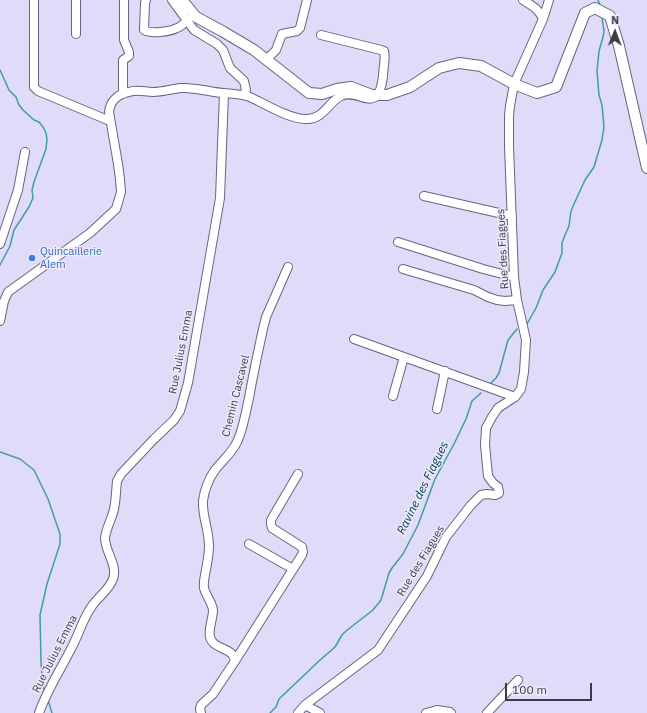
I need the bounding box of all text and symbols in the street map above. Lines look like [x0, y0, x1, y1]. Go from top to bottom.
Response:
north arrow [595, 12, 635, 52]
text: N [611, 13, 619, 27]
street label: Rue des Fiagues [494, 208, 512, 290]
place label: Quincaillerie Alem [40, 245, 102, 271]
marker: Quincaillerie Alem [27, 253, 37, 263]
street label: Rue Julius Emma [166, 309, 196, 395]
street label: Chemin Cascavel [219, 354, 253, 438]
water label: Ravine des Fiagues [394, 439, 452, 537]
street label: Rue des Fiagues [395, 523, 447, 599]
street label: Rue Julius Emma [30, 613, 80, 695]
scale bar [507, 675, 594, 701]
text: 100 m [512, 682, 547, 697]

